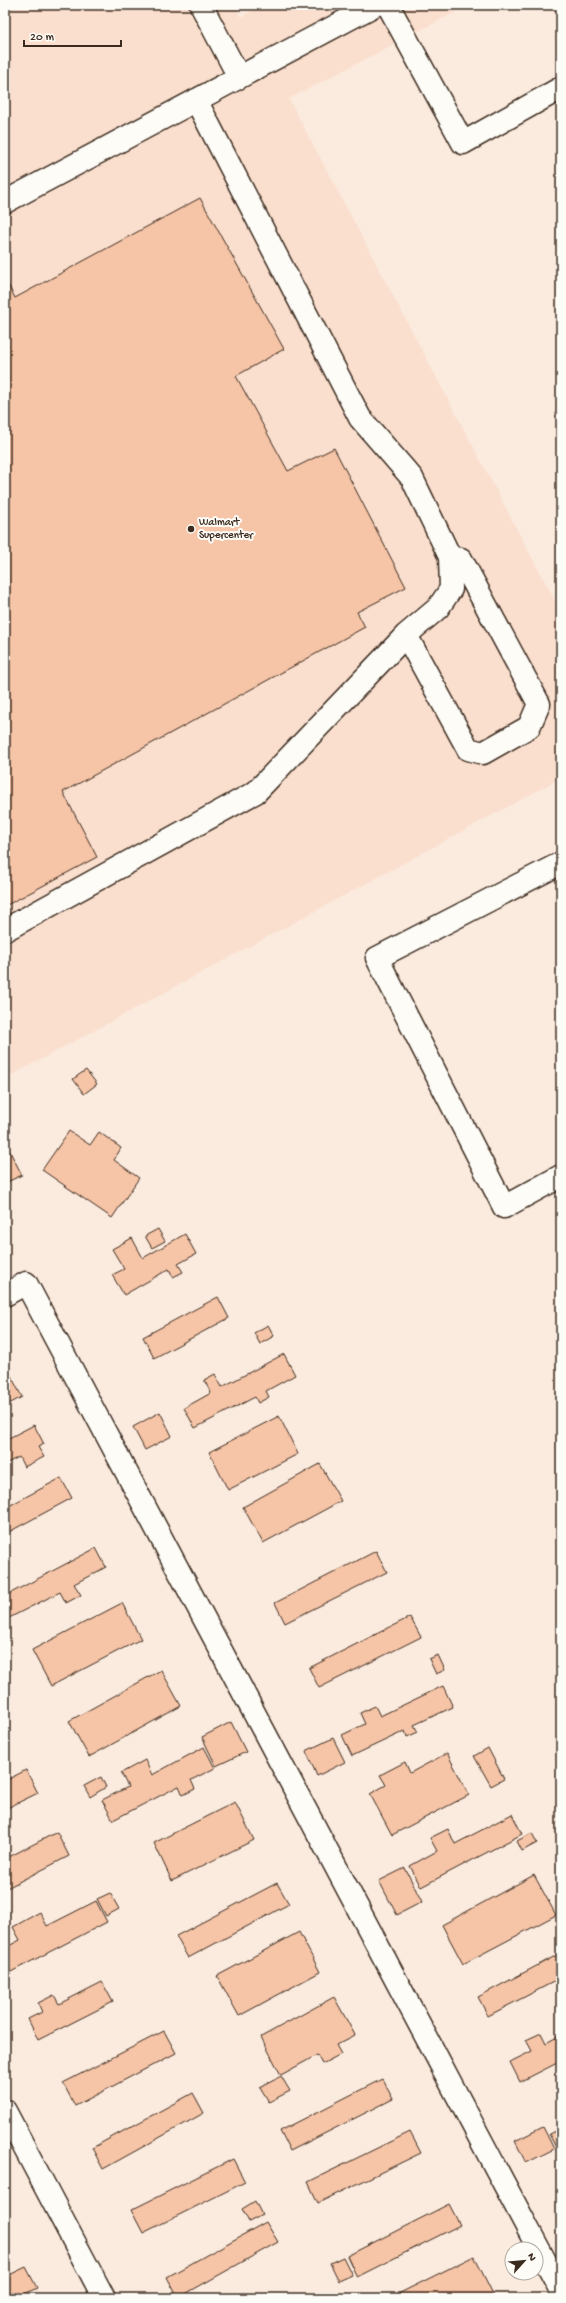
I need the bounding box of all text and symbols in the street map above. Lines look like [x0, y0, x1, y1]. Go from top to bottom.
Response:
scale bar [24, 22, 121, 48]
text: 20 m [30, 31, 55, 45]
place label: Walmart Supercenter [199, 517, 254, 542]
marker: Walmart Supercenter [186, 524, 196, 534]
north arrow [504, 2241, 544, 2281]
text: N [524, 2251, 538, 2263]

